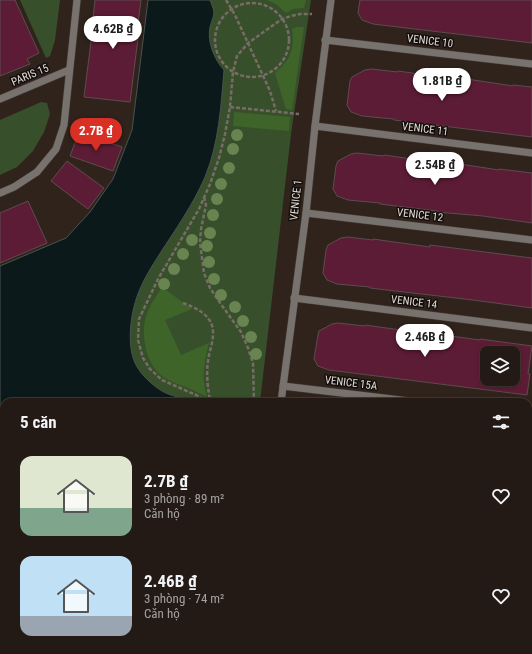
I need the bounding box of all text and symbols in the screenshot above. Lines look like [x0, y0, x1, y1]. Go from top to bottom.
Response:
pin: 4.62B ₫ [76, 16, 150, 50]
text: 4.62B ₫ [93, 21, 133, 36]
street label: VENICE 10 [406, 32, 454, 50]
street label: PARIS 15 [9, 61, 51, 89]
pin: 1.81B ₫ [405, 68, 479, 102]
text: 1.81B ₫ [422, 73, 462, 88]
pin: 2.7B ₫ [63, 118, 129, 152]
street label: VENICE 11 [401, 120, 449, 138]
text: 2.7B ₫ [79, 123, 113, 138]
pin: 2.54B ₫ [398, 152, 472, 186]
text: 2.54B ₫ [415, 157, 455, 172]
street label: VENICE 1 [287, 179, 305, 221]
street label: VENICE 12 [396, 206, 444, 224]
street label: VENICE 14 [390, 293, 438, 311]
pin: 2.46B ₫ [388, 324, 462, 358]
text: 2.46B ₫ [405, 329, 445, 344]
map controls [480, 346, 520, 386]
button: layers [480, 346, 520, 386]
street label: VENICE 15A [324, 373, 379, 393]
icon: filters [490, 411, 512, 433]
text: 5 căn [20, 412, 57, 432]
text: 2.7B ₫ [144, 471, 188, 491]
icon: home [52, 472, 100, 520]
icon: heart [490, 485, 512, 507]
text: 3 phòng · 89 m² [144, 491, 224, 506]
text: Căn hộ [144, 506, 180, 521]
text: 2.46B ₫ [144, 571, 197, 591]
icon: home [52, 572, 100, 620]
icon: heart [490, 585, 512, 607]
text: 3 phòng · 74 m² [144, 591, 224, 606]
text: Căn hộ [144, 606, 180, 621]

